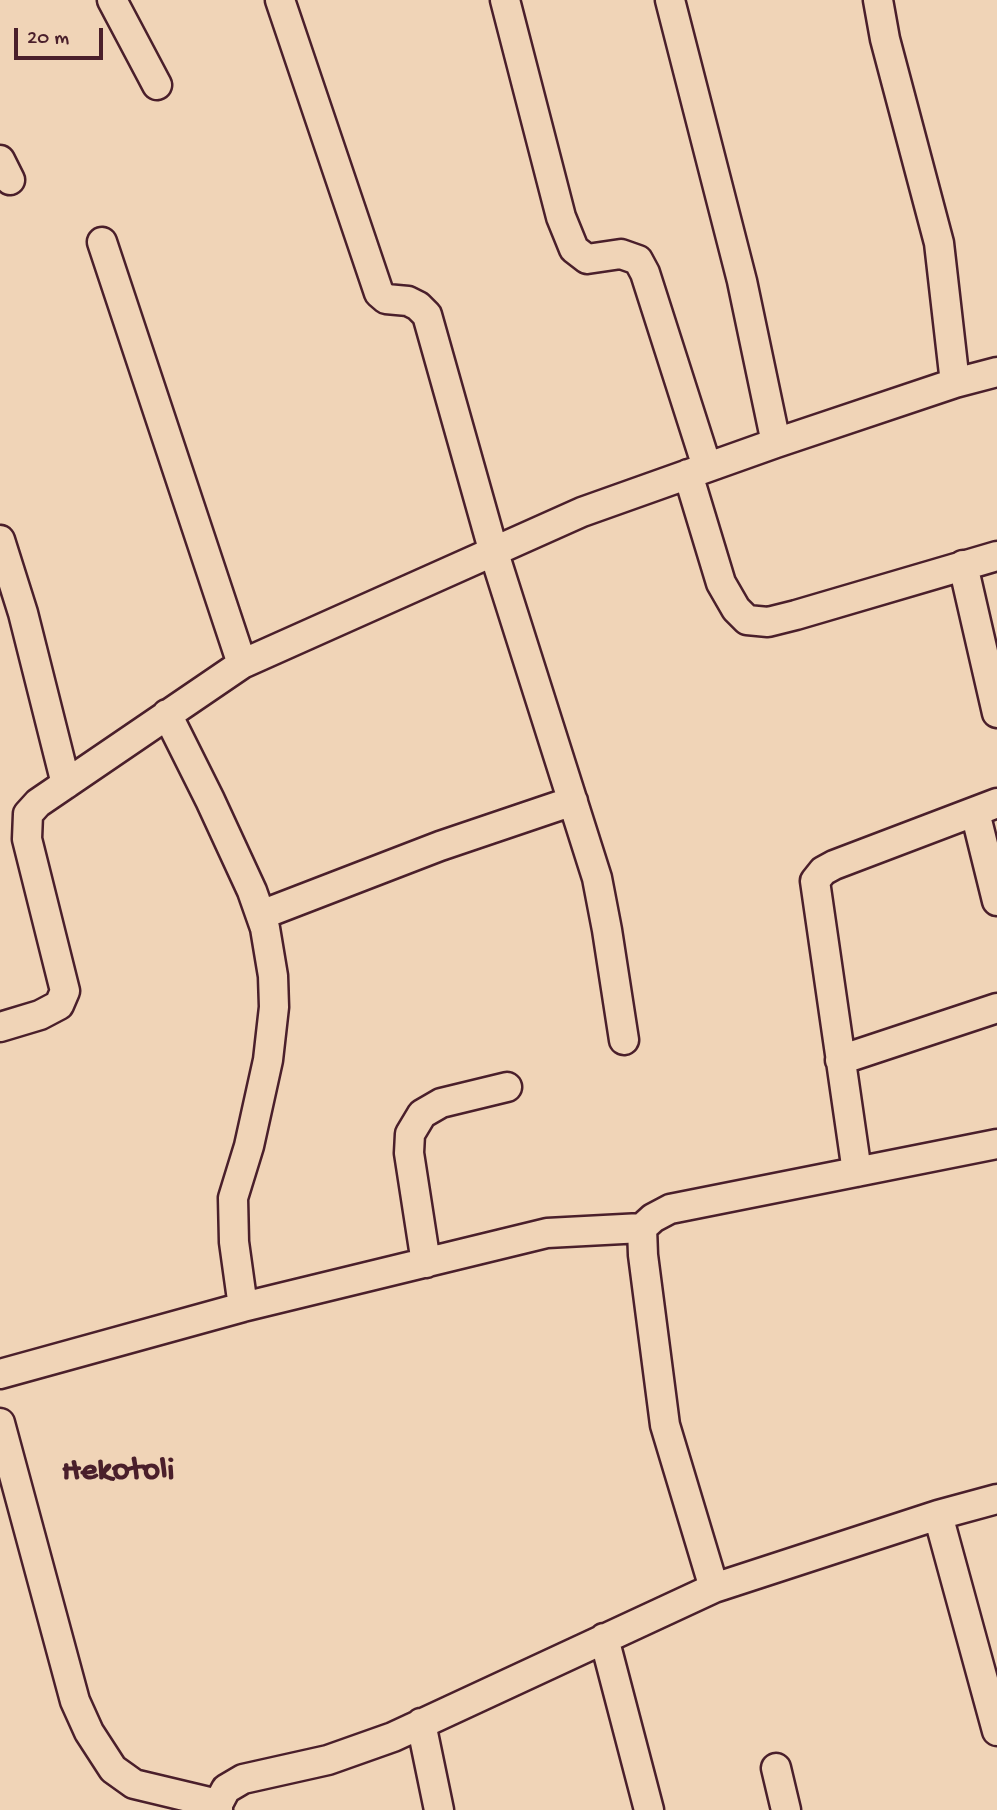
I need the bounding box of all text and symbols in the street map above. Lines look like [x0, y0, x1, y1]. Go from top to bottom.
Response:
scale bar [18, 14, 107, 58]
text: 20 m [27, 27, 69, 52]
district label: Hekotoli [62, 1453, 174, 1493]

